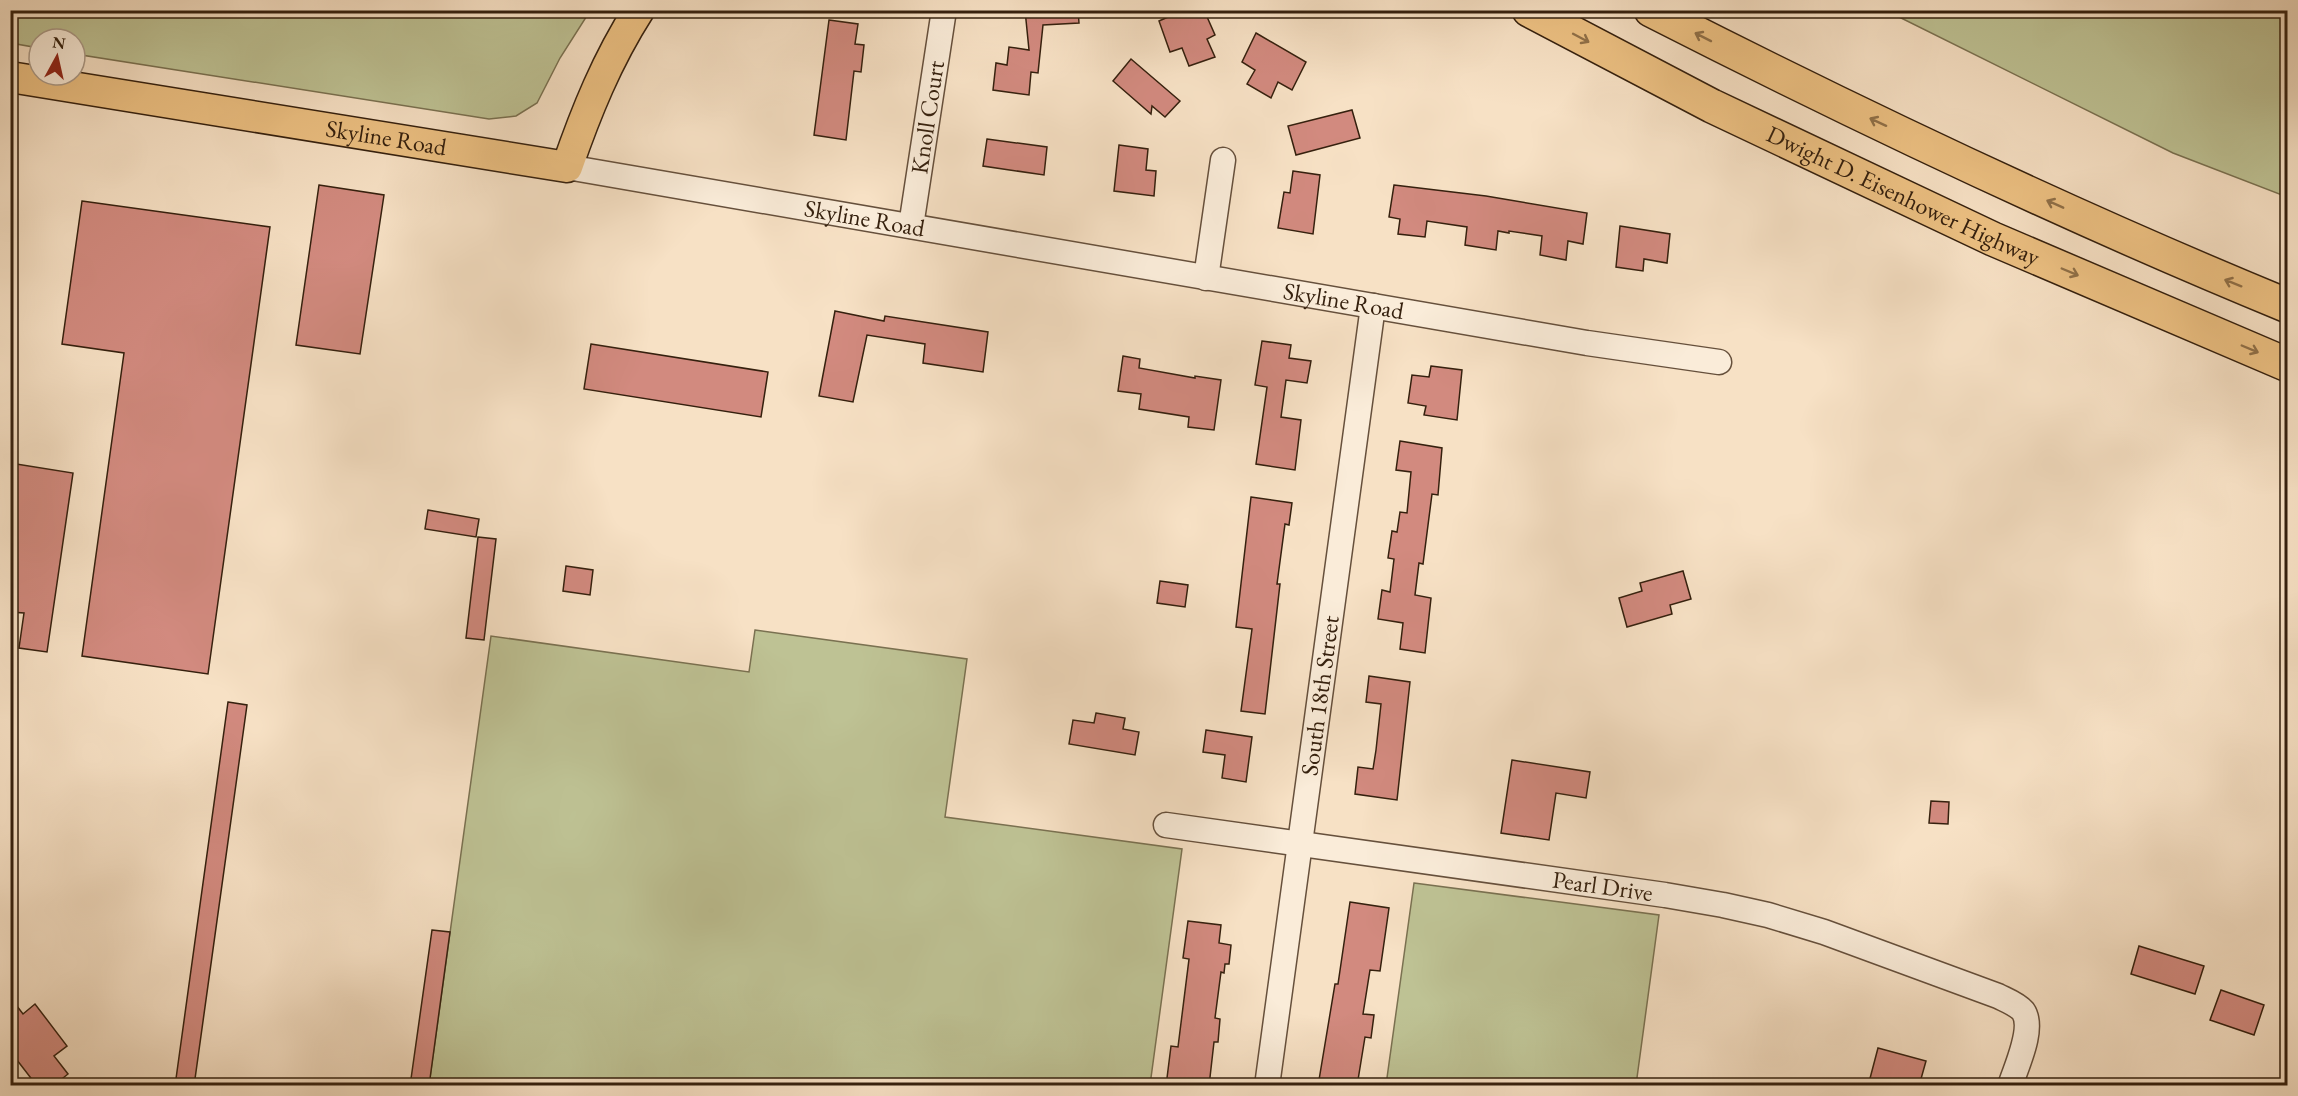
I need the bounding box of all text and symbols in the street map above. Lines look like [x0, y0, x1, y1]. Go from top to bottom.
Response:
north arrow [27, 27, 87, 87]
text: N [51, 31, 67, 54]
one-way arrow [1695, 31, 1712, 43]
one-way arrow [1571, 32, 1589, 44]
street label: Knoll Court [903, 58, 951, 176]
street label: Skyline Road [324, 112, 450, 162]
one-way arrow [1870, 116, 1888, 128]
street label: Dwight D. Eisenhower Highway [1762, 118, 2045, 272]
street label: Skyline Road [802, 192, 928, 244]
one-way arrow [2047, 198, 2065, 209]
one-way arrow [2060, 267, 2079, 278]
street label: Skyline Road [1281, 275, 1407, 326]
one-way arrow [2225, 277, 2243, 288]
one-way arrow [2240, 343, 2258, 355]
street label: South 18th Street [1293, 613, 1346, 777]
street label: Pearl Drive [1551, 863, 1655, 908]

